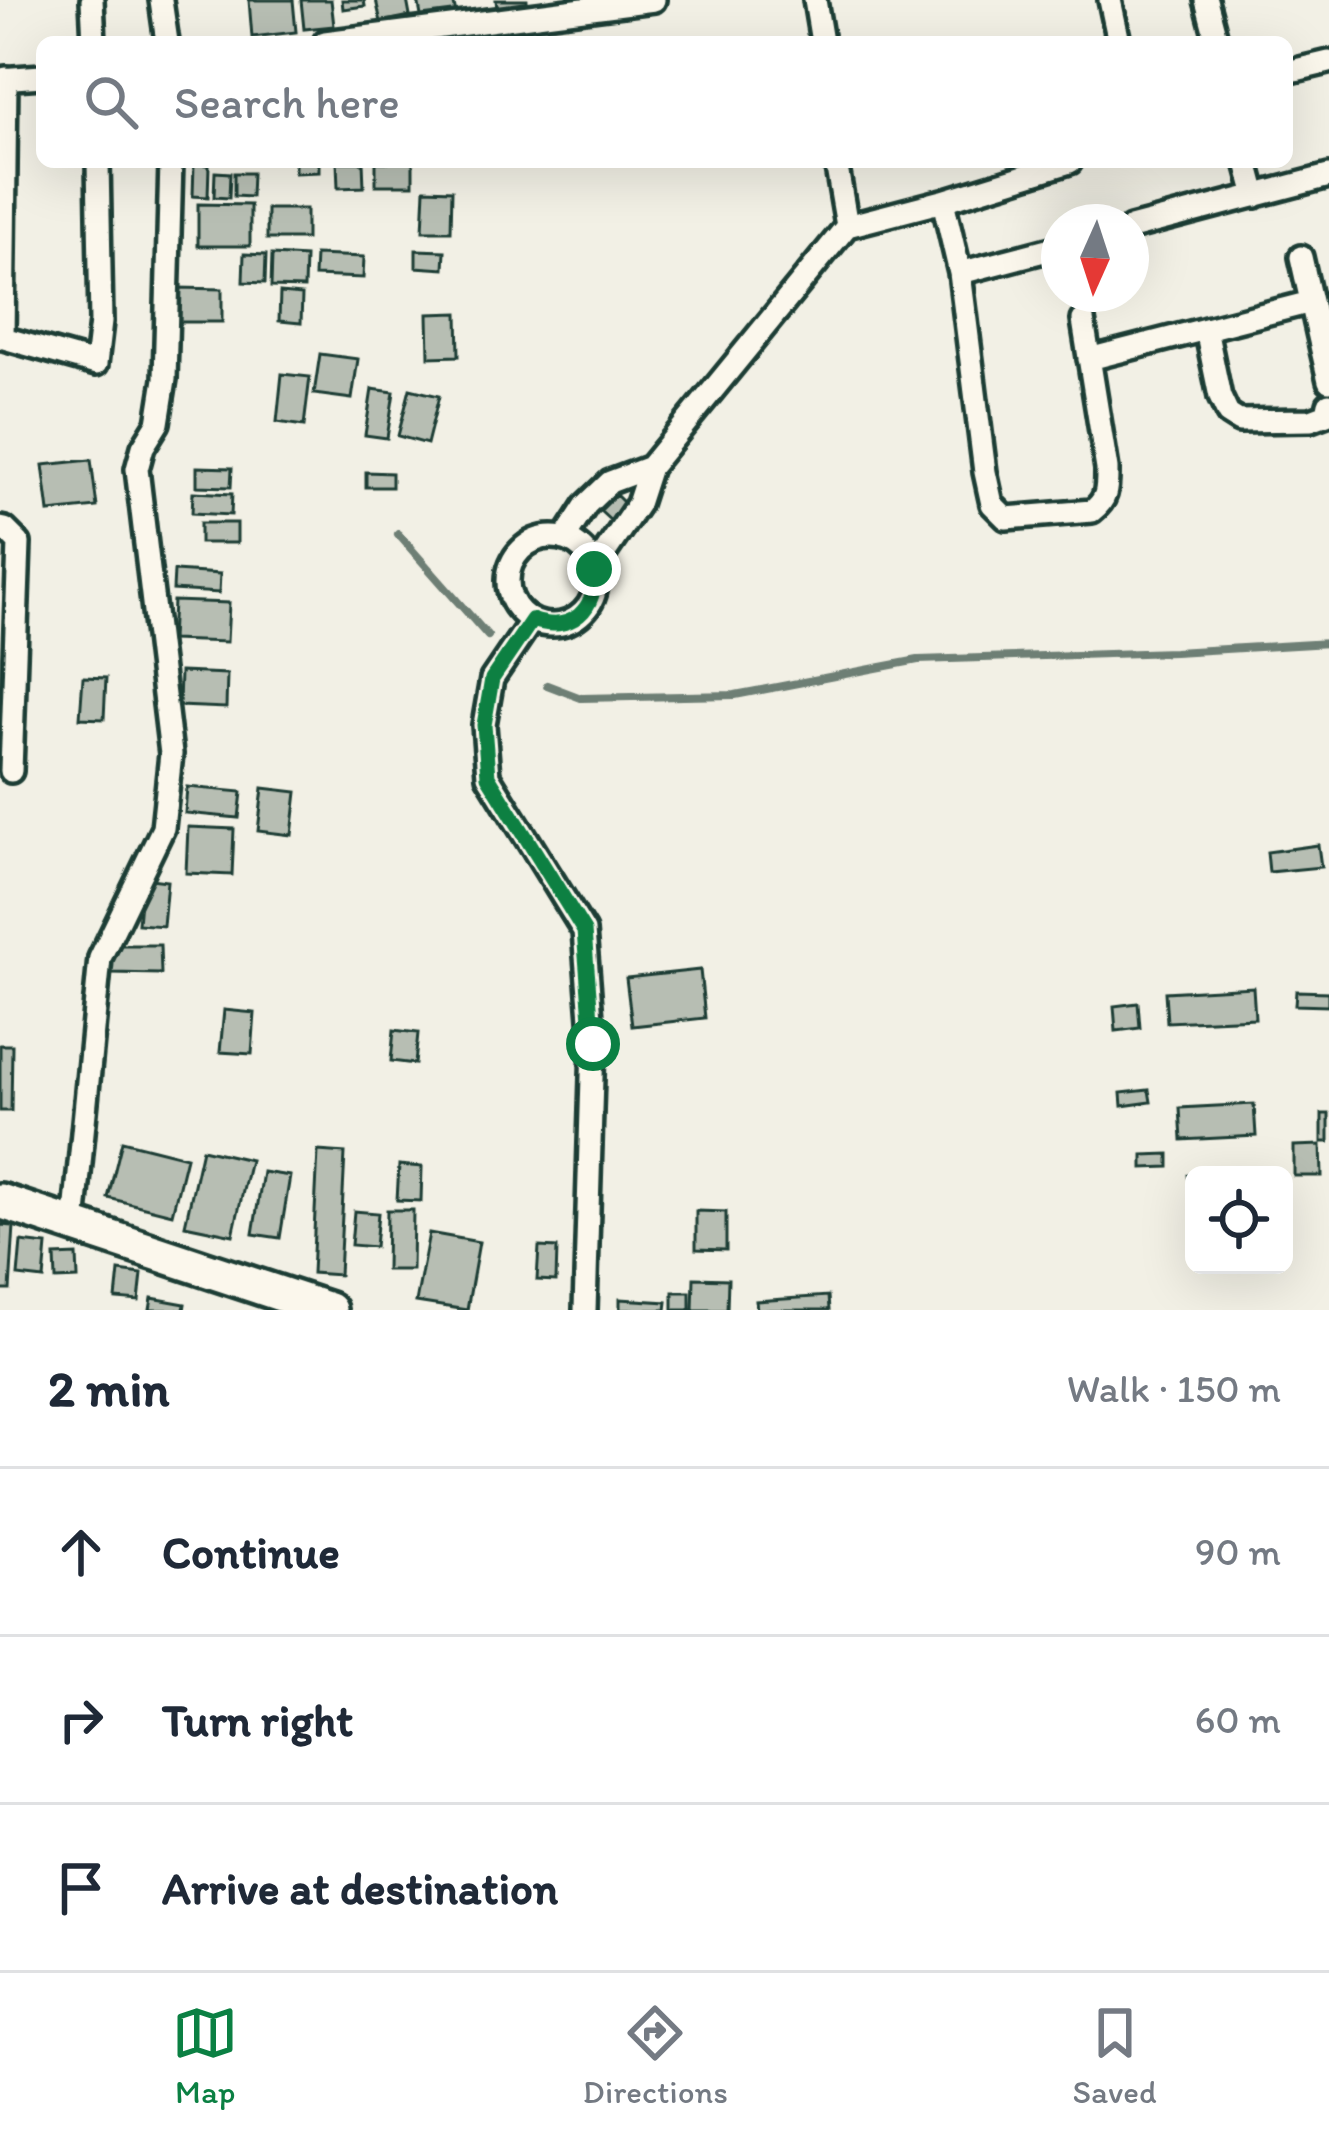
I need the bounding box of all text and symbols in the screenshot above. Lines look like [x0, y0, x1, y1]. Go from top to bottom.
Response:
search box [36, 36, 1293, 168]
icon: search [78, 69, 144, 135]
text: Search here [174, 75, 400, 129]
north arrow [1041, 204, 1149, 312]
route end [567, 542, 621, 596]
route start [566, 1017, 620, 1071]
map controls [1185, 1166, 1293, 1274]
button: locate [1185, 1166, 1293, 1274]
text: 2 min [48, 1358, 169, 1419]
text: Walk · 150 m [1067, 1365, 1281, 1412]
icon: ahead [48, 1519, 114, 1585]
text: Continue [162, 1525, 340, 1579]
text: 90 m [1195, 1528, 1281, 1575]
icon: right [48, 1687, 114, 1753]
text: Turn right [162, 1693, 353, 1747]
text: 60 m [1195, 1696, 1281, 1743]
icon: arrive [48, 1855, 114, 1921]
text: Arrive at destination [162, 1861, 558, 1915]
tab: Map [172, 2000, 238, 2111]
tab: Directions [583, 2000, 728, 2111]
tab: Saved [1073, 2000, 1157, 2111]

